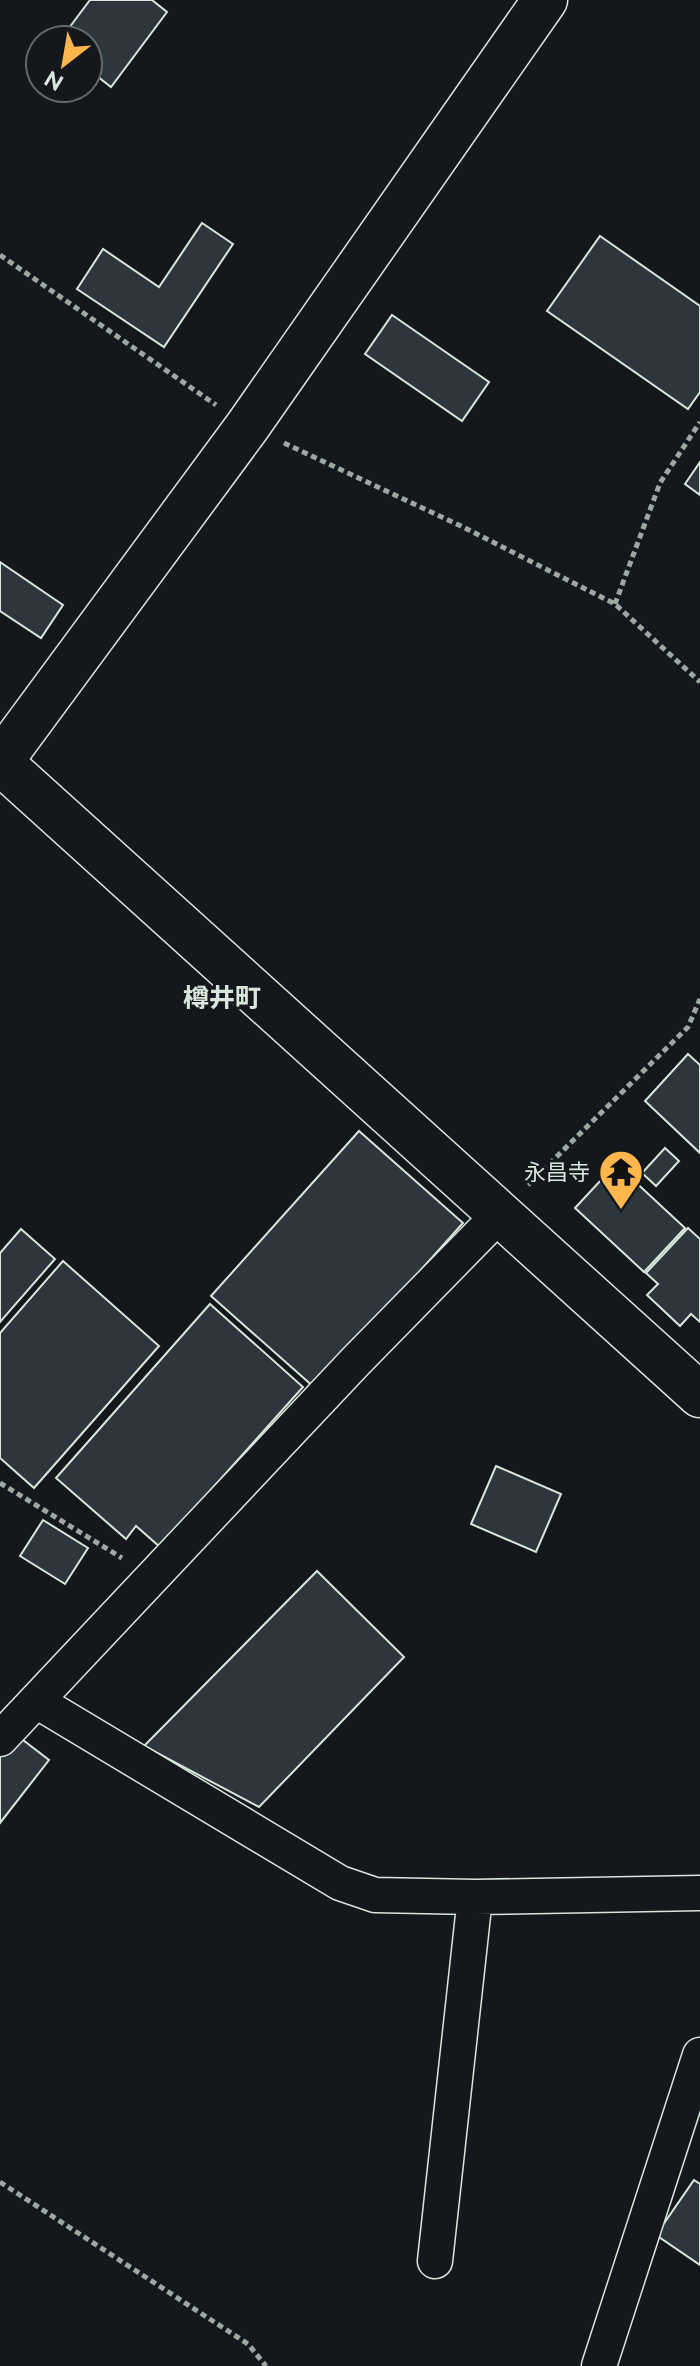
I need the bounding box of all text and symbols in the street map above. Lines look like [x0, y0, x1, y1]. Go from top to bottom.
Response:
north arrow [24, 24, 104, 104]
text: N [40, 66, 68, 97]
district label: 樽井町 [183, 983, 261, 1013]
temple icon: 永昌寺 [597, 1148, 645, 1211]
place label: 永昌寺 [524, 1159, 590, 1185]

